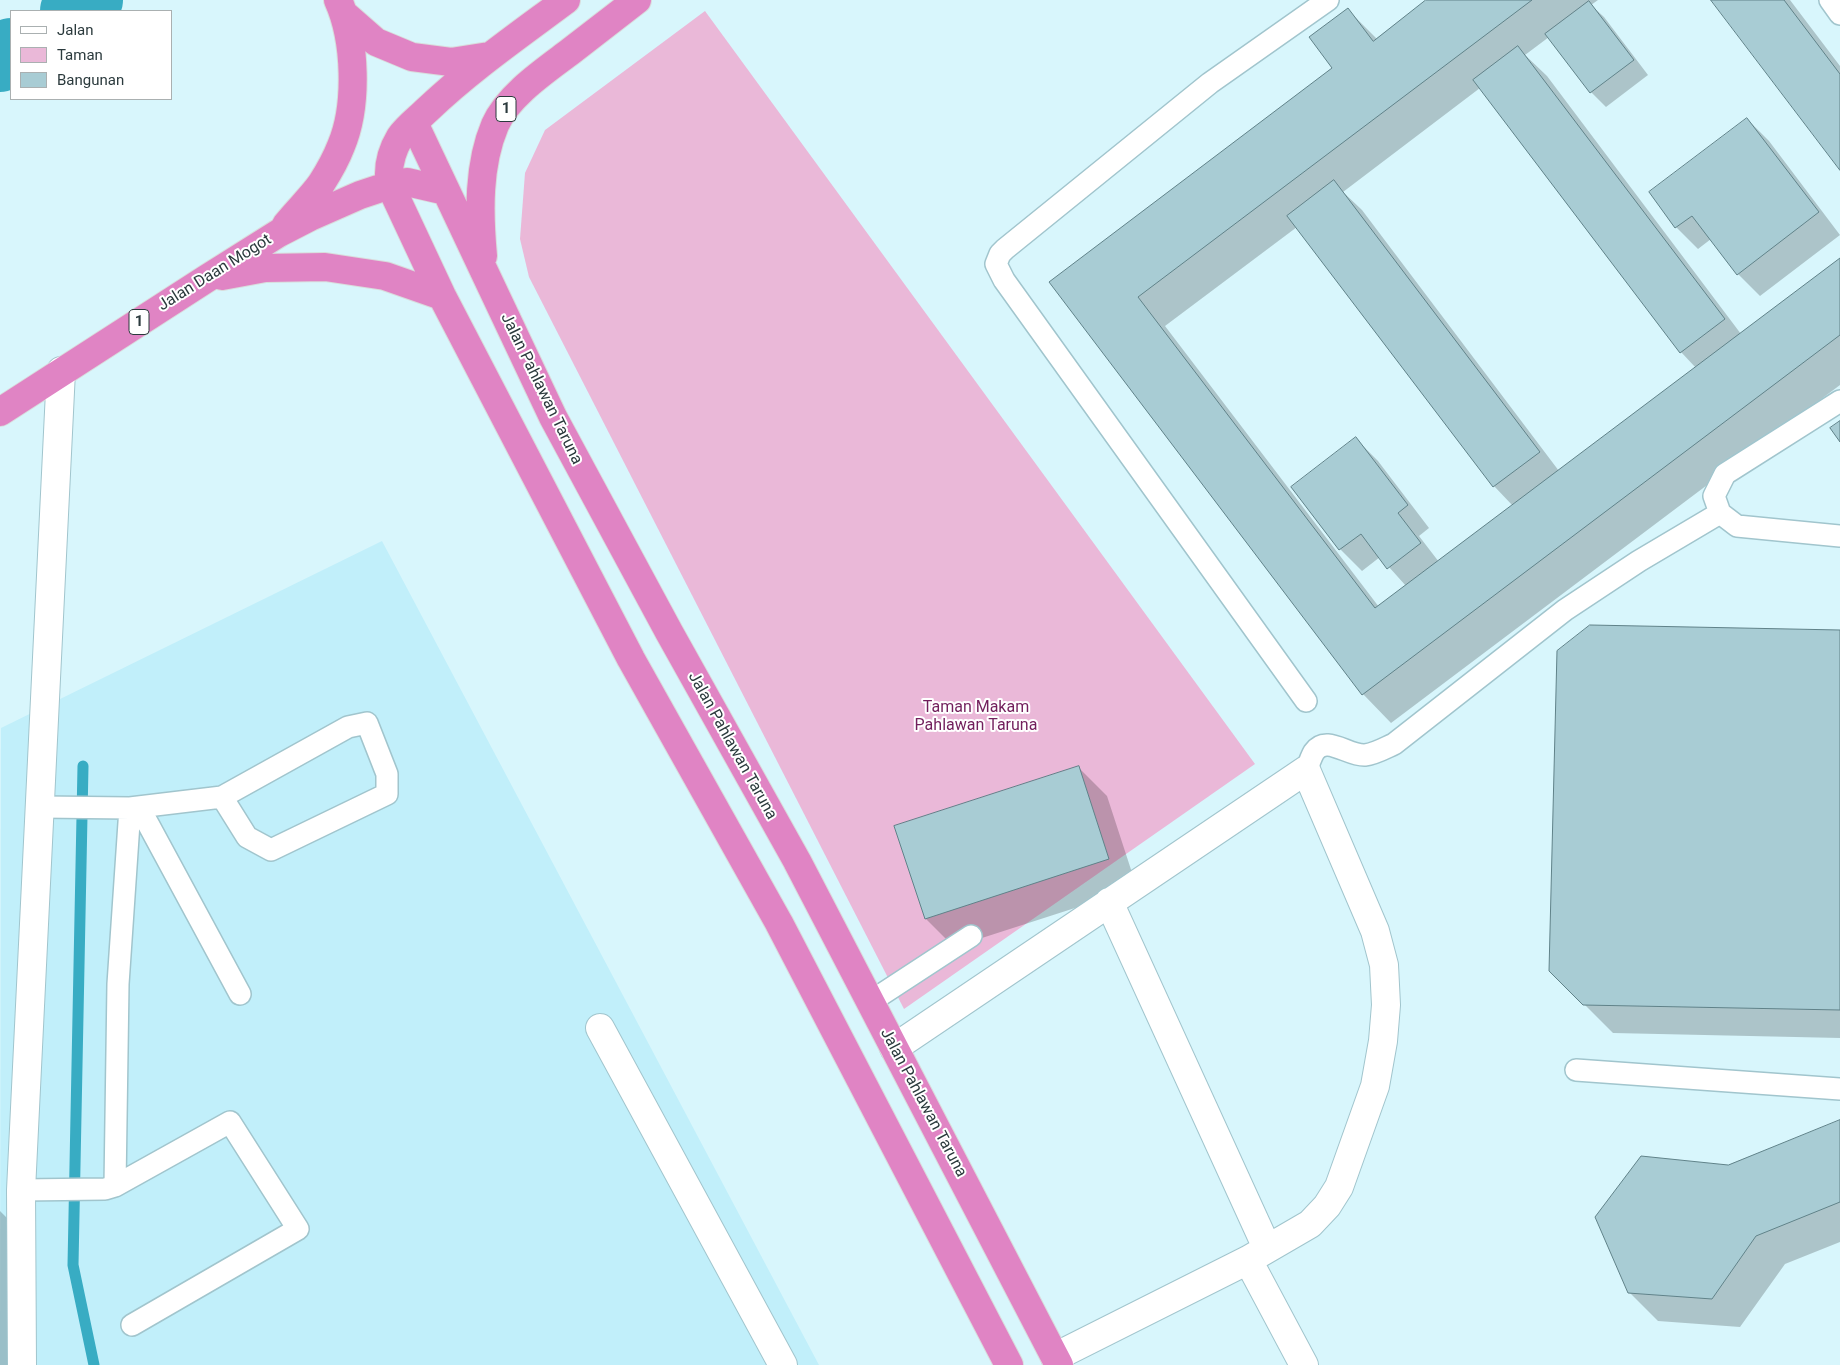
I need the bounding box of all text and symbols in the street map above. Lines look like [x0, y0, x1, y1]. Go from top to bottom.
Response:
legend [10, 10, 172, 100]
text: Jalan [57, 21, 94, 39]
text: Taman [57, 46, 103, 64]
text: Bangunan [57, 71, 124, 89]
road number: 1 [496, 96, 516, 122]
street label: Jalan Daan Mogot [155, 230, 275, 316]
road number: 1 [129, 310, 149, 334]
street label: Jalan Pahlawan Taruna [496, 310, 586, 468]
street label: Jalan Pahlawan Taruna [683, 669, 781, 823]
park label: Taman Makam Pahlawan Taruna [915, 698, 1037, 736]
street label: Jalan Pahlawan Taruna [876, 1025, 970, 1181]

